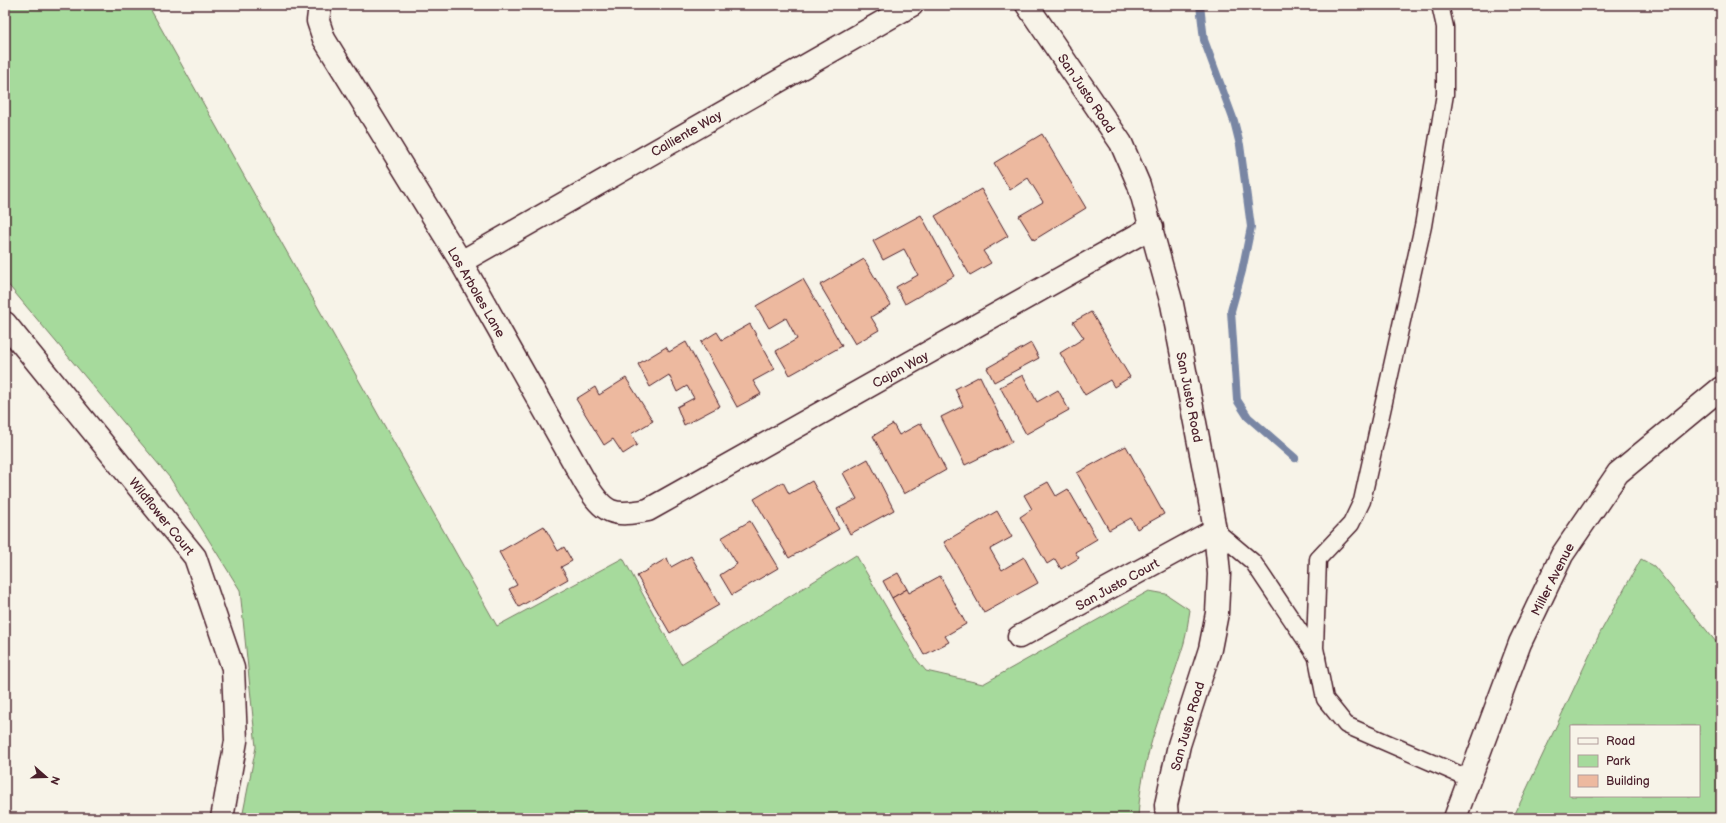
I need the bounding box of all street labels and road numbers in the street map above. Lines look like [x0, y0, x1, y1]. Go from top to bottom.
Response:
street label: San Justo Road [1054, 51, 1118, 136]
street label: Calliente Way [648, 107, 725, 161]
street label: Los Arboles Lane [444, 244, 509, 341]
street label: Cajon Way [870, 348, 931, 392]
street label: San Justo Road [1172, 351, 1206, 444]
street label: Wildflower Court [125, 475, 197, 559]
street label: Miller Avenue [1528, 540, 1578, 619]
street label: San Justo Court [1073, 555, 1162, 614]
street label: San Justo Road [1168, 680, 1208, 773]

